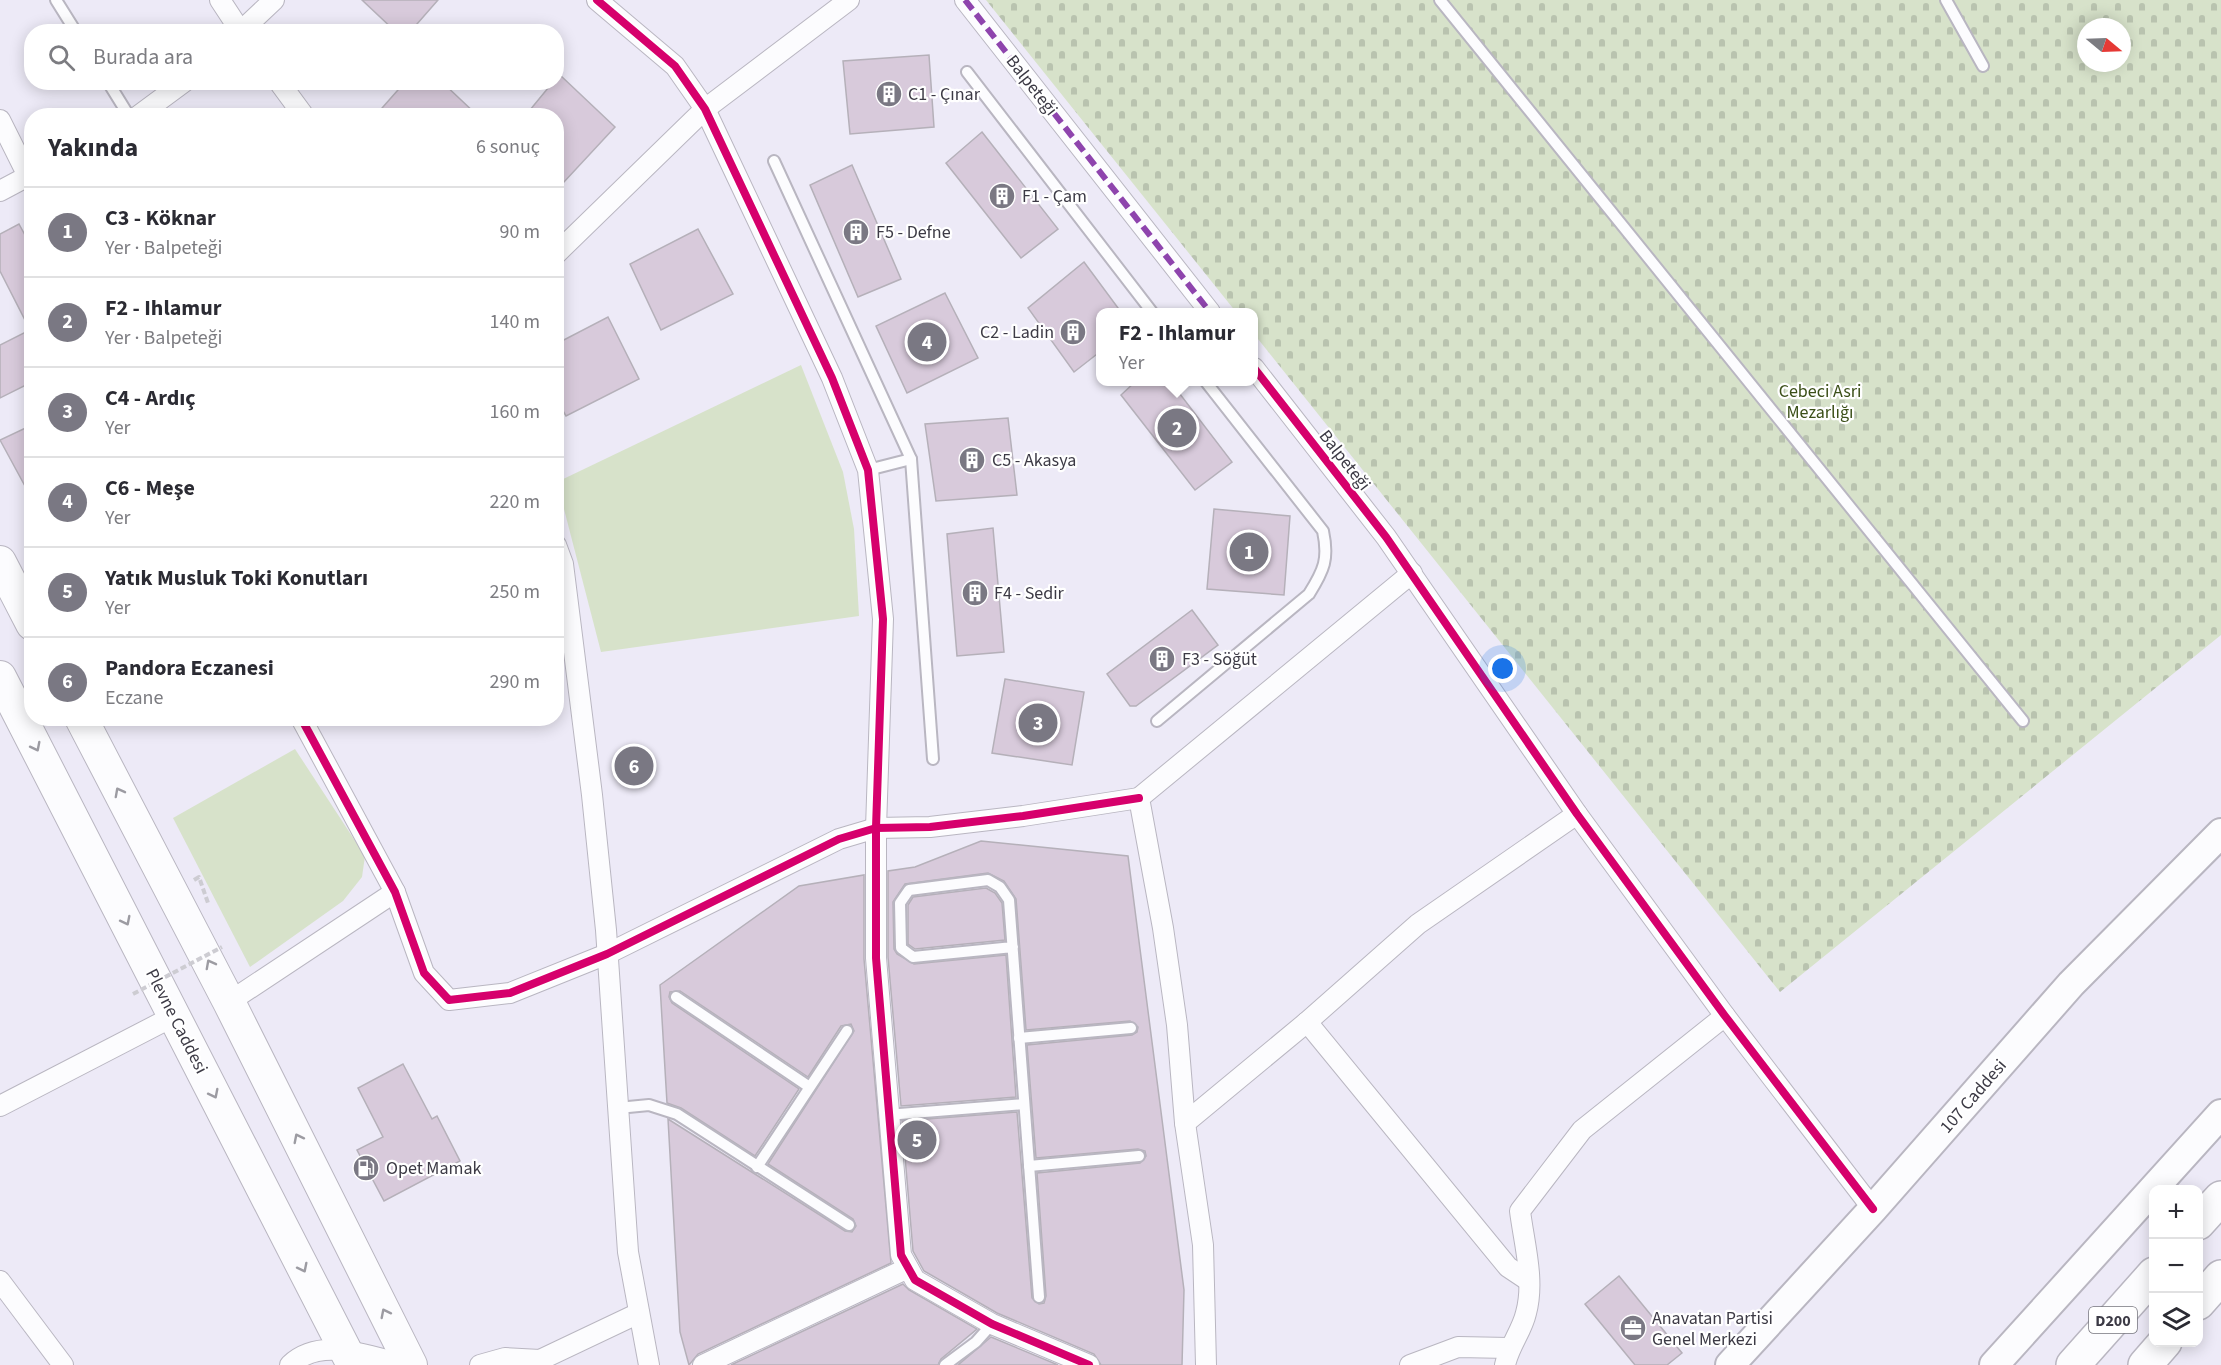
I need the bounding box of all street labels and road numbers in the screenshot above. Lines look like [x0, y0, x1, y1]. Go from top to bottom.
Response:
street label: Balpeteği [1000, 50, 1063, 121]
street label: Balpeteği [1313, 425, 1376, 496]
street label: Plevne Caddesi [139, 964, 214, 1078]
street label: 107 Caddesi [1934, 1054, 2013, 1139]
road number: D200 [2089, 1307, 2137, 1333]

